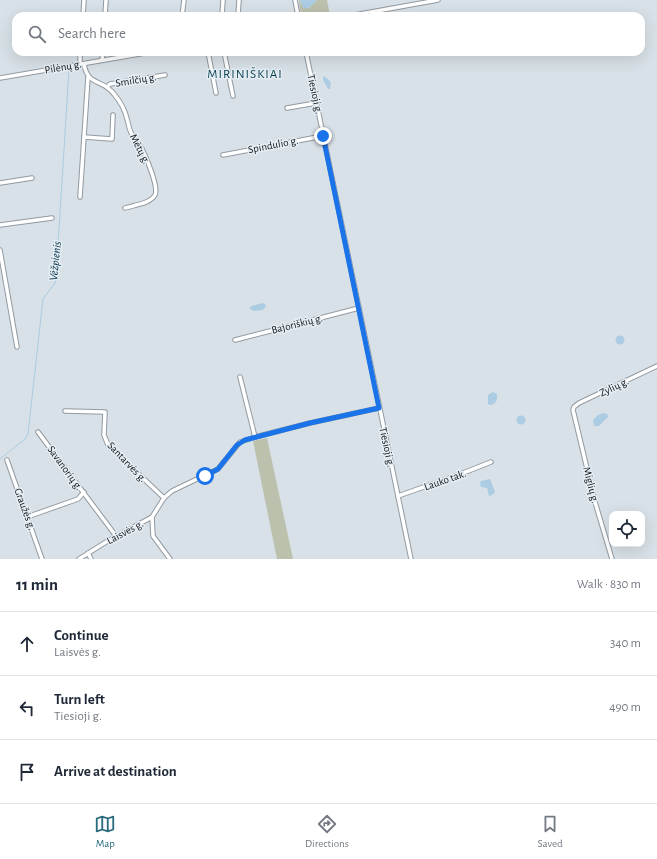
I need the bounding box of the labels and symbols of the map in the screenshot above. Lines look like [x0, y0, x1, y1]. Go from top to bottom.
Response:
street label: Pilėnų g. [44, 58, 82, 76]
district label: MIRINIŠKIAI [207, 67, 283, 81]
street label: Smilčių g. [115, 71, 157, 89]
street label: Tiesioji g. [305, 73, 325, 115]
route end [314, 127, 332, 145]
street label: Mėtų g. [128, 132, 152, 166]
street label: Spindulio g. [247, 135, 299, 155]
water label: Vėžpienis [47, 240, 64, 281]
street label: Bajoriškių g. [270, 312, 324, 336]
street label: Zylių g. [598, 375, 630, 399]
street label: Tiesioji g. [377, 426, 397, 468]
street label: Santarvės g. [105, 440, 149, 484]
street label: Savanorių g. [45, 444, 85, 492]
street label: Miglių g. [581, 466, 601, 504]
route start [196, 467, 214, 485]
street label: Lauko tak. [423, 468, 467, 492]
street label: Graužės g. [12, 487, 38, 531]
street label: Laisvės g. [105, 518, 145, 546]

